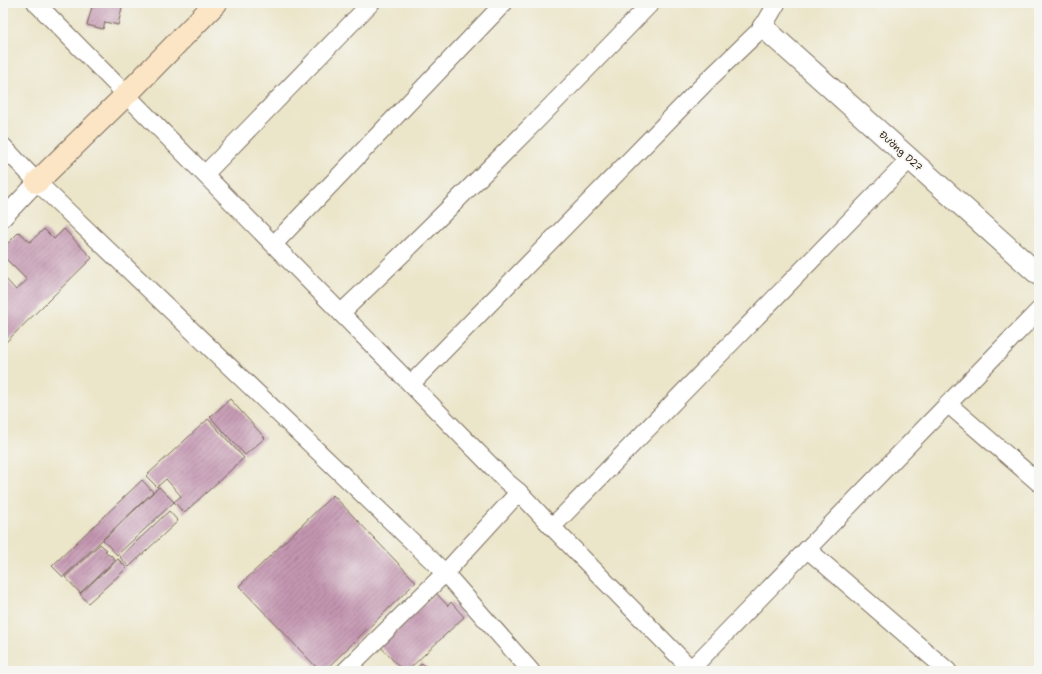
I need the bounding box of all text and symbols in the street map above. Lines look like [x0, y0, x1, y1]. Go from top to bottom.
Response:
street label: Đường D27 [877, 128, 925, 174]

